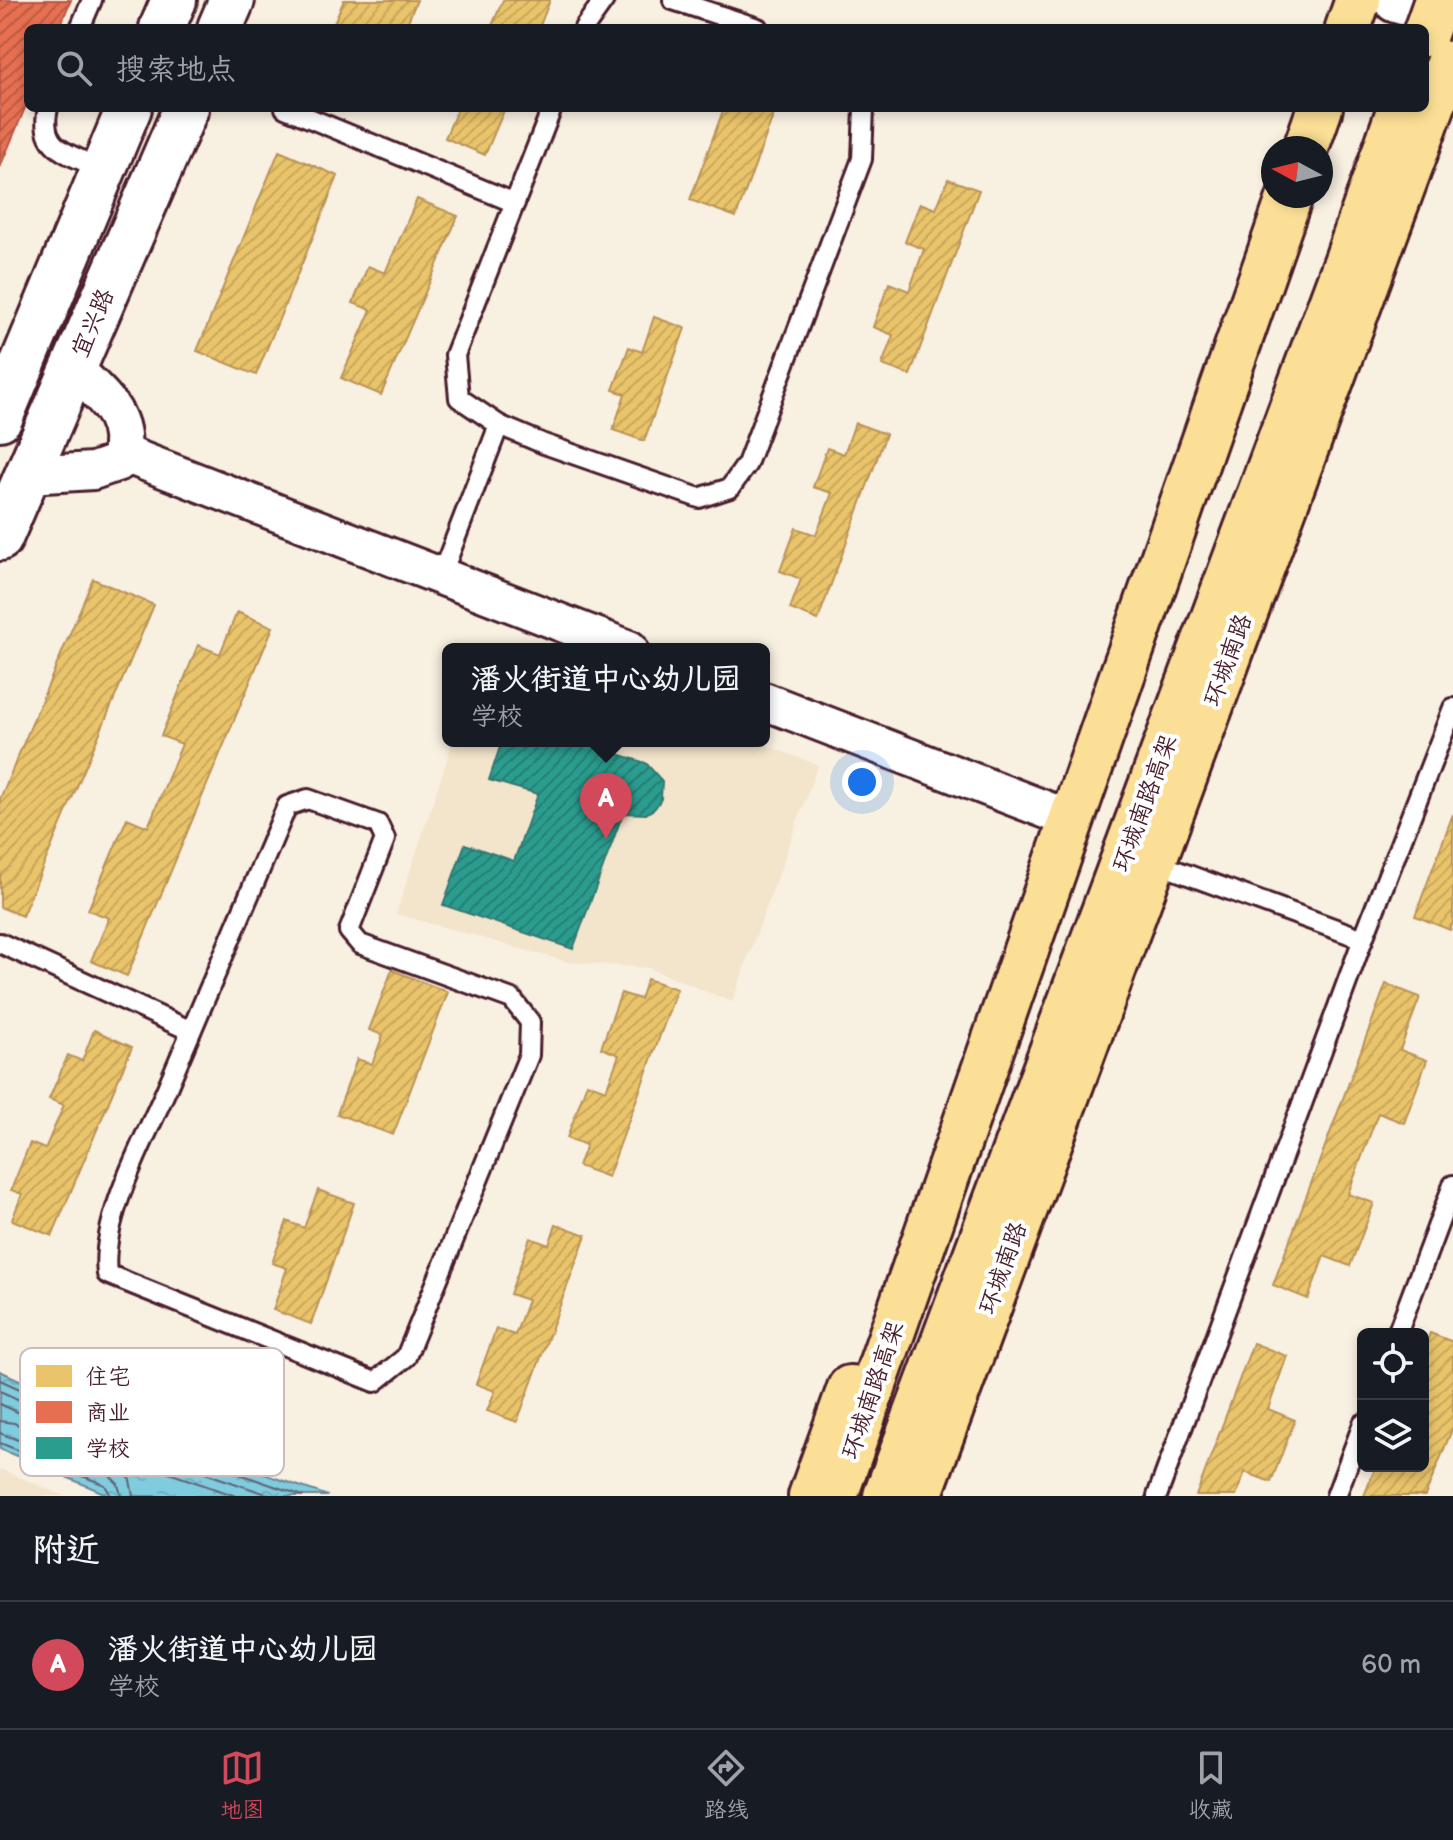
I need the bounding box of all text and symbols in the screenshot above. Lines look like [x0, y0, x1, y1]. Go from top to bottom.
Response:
search box [24, 24, 1429, 112]
icon: search [52, 46, 96, 90]
text: 搜索地点 [116, 52, 236, 88]
north arrow [1261, 136, 1333, 208]
street label: 宜兴路 [66, 284, 120, 362]
street label: 环城南路 [1198, 610, 1258, 710]
popup [442, 643, 770, 747]
text: 潘火街道中心幼儿园 [471, 662, 741, 698]
text: 学校 [471, 702, 523, 733]
street label: 环城南路高架 [1107, 730, 1183, 876]
your location [842, 762, 882, 802]
pin: A [580, 773, 632, 839]
street label: 环城南路 [973, 1218, 1033, 1318]
street label: 环城南路高架 [836, 1317, 910, 1463]
map controls [1357, 1328, 1429, 1472]
button: locate [1357, 1328, 1429, 1400]
legend [20, 1348, 284, 1476]
text: 住宅 [86, 1364, 130, 1391]
text: 商业 [86, 1400, 130, 1427]
button: layers [1357, 1400, 1429, 1472]
text: 学校 [86, 1436, 130, 1463]
text: 附近 [32, 1530, 100, 1571]
text: 潘火街道中心幼儿园 [108, 1632, 378, 1668]
text: A [50, 1650, 66, 1681]
text: 60 m [1361, 1650, 1421, 1681]
text: 学校 [108, 1672, 160, 1703]
tab: 地图 [220, 1746, 264, 1824]
tab: 路线 [704, 1746, 749, 1824]
tab: 收藏 [1189, 1746, 1233, 1824]

